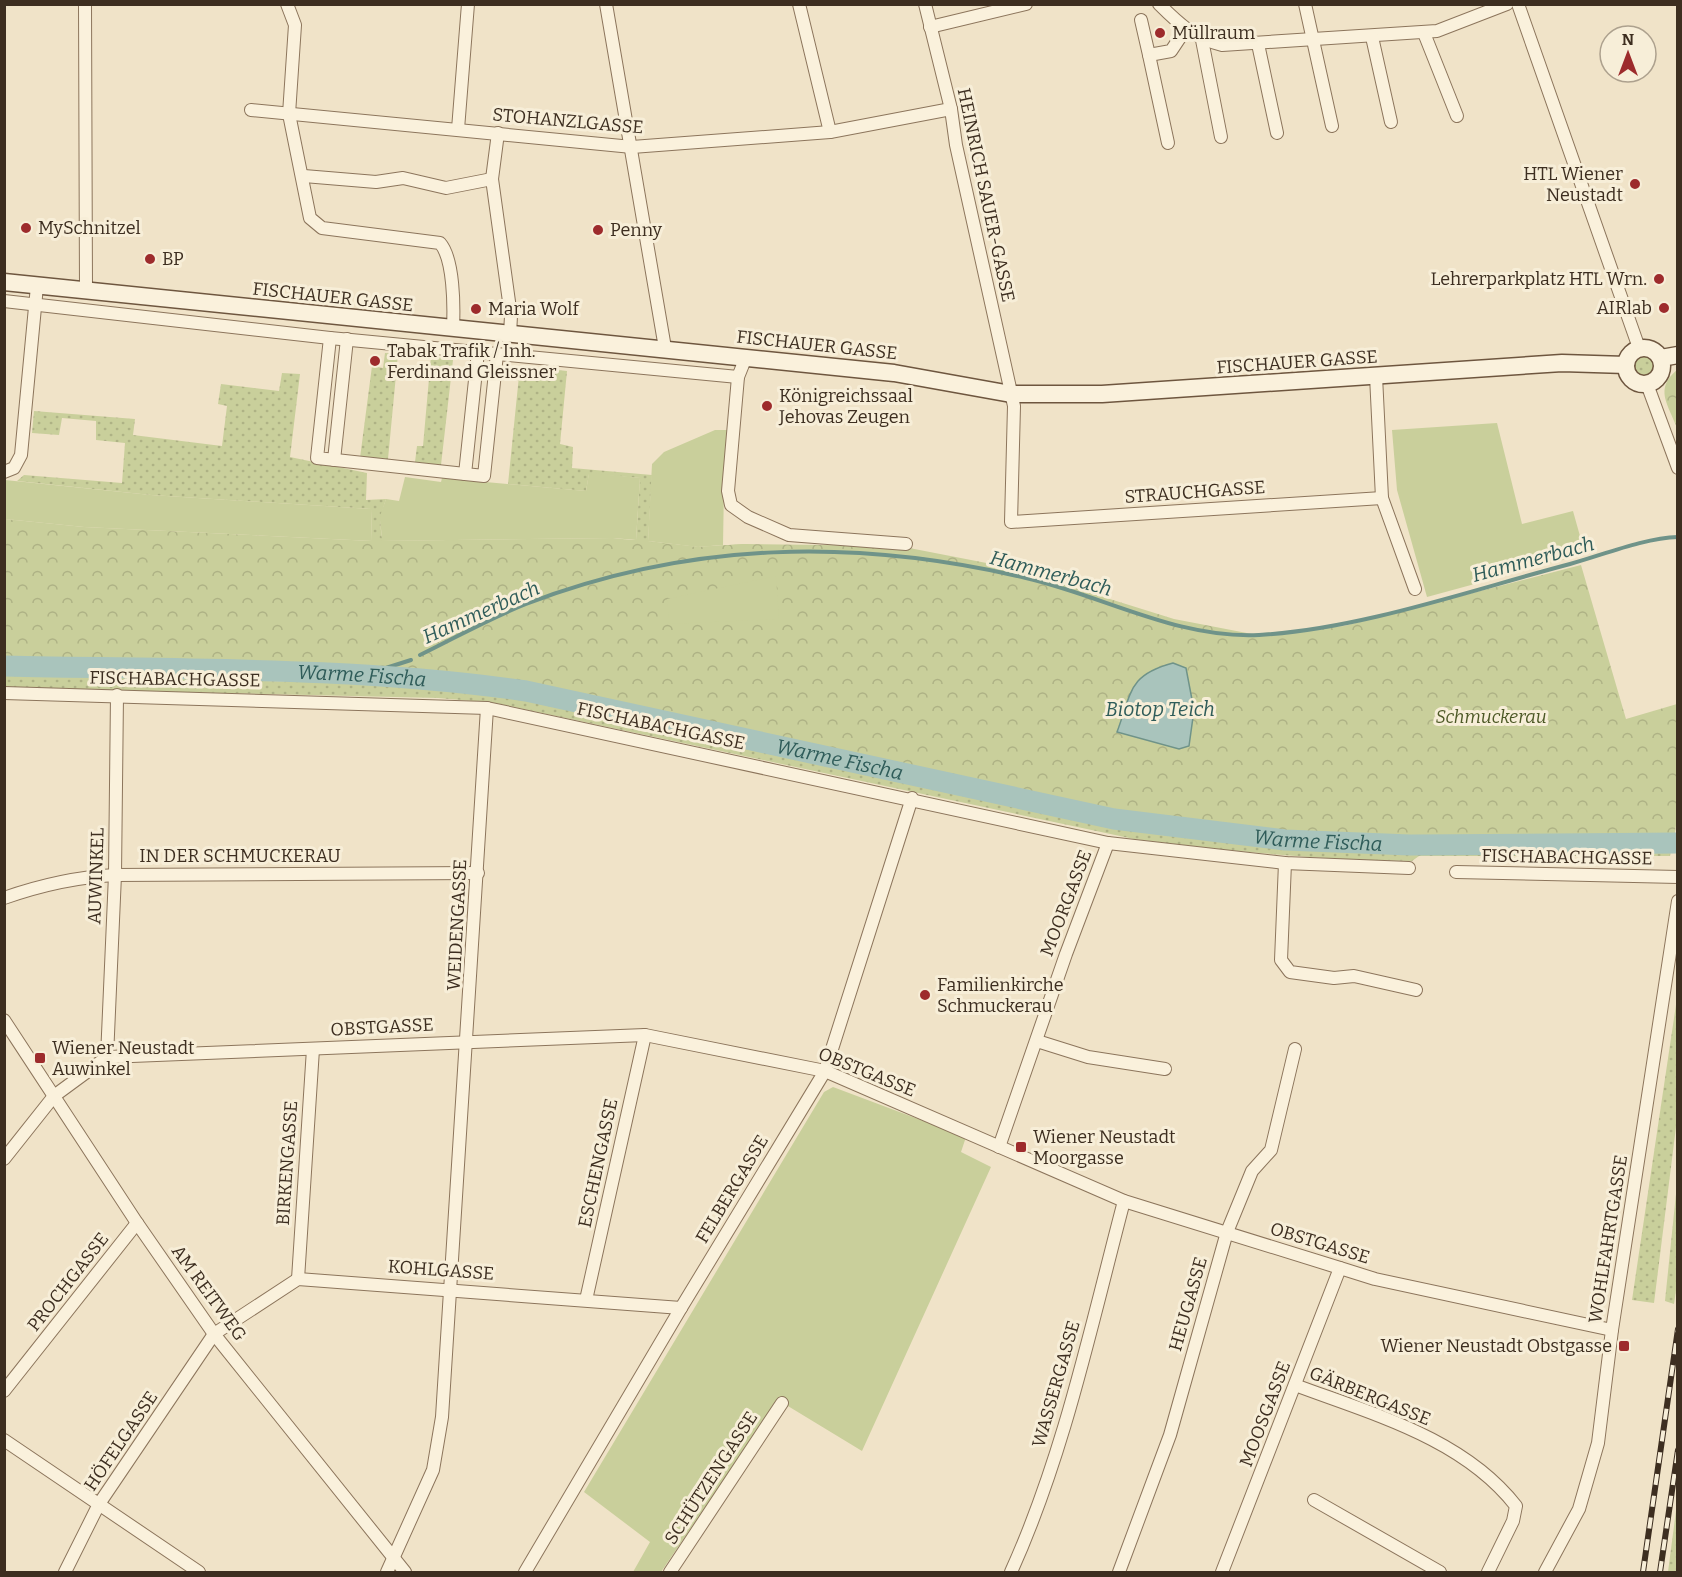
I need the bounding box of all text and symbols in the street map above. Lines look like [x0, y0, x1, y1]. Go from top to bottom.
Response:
place label: Müllraum [1172, 22, 1255, 44]
north arrow [1598, 24, 1658, 84]
marker: Müllraum [1153, 26, 1167, 40]
text: N [1622, 30, 1634, 49]
street label: HEINRICH SAUER-GASSE [953, 86, 1019, 304]
street label: STOHANZLGASSE [492, 103, 644, 139]
place label: HTL Wiener Neustadt [1523, 163, 1623, 206]
marker: HTL Wiener Neustadt [1628, 177, 1642, 191]
place label: MySchnitzel [38, 217, 141, 239]
place label: Penny [610, 219, 663, 241]
marker: MySchnitzel [19, 221, 33, 235]
marker: Penny [591, 223, 605, 237]
place label: BP [162, 248, 184, 270]
marker: BP [143, 252, 157, 266]
place label: Lehrerparkplatz HTL Wrn. [1430, 268, 1647, 290]
marker: Lehrerparkplatz HTL Wrn. [1652, 272, 1666, 286]
street label: FISCHAUER GASSE [252, 278, 414, 316]
place label: AIRlab [1596, 297, 1652, 319]
place label: Maria Wolf [488, 298, 581, 320]
marker: AIRlab [1657, 301, 1671, 315]
marker: Maria Wolf [469, 302, 483, 316]
street label: FISCHAUER GASSE [736, 326, 898, 364]
place label: Tabak Trafik / Inh. Ferdinand Gleissner [387, 340, 556, 383]
street label: FISCHAUER GASSE [1216, 345, 1378, 379]
marker: Tabak Trafik / Inh. Ferdinand Gleissner [368, 354, 382, 368]
place label: Königreichssaal Jehovas Zeugen [778, 385, 913, 428]
marker: Königreichssaal Jehovas Zeugen [760, 399, 774, 413]
street label: STRAUCHGASSE [1124, 476, 1266, 508]
water label: Hammerbach [1469, 531, 1597, 587]
water label: Hammerbach [987, 545, 1115, 601]
water label: Hammerbach [419, 576, 543, 648]
water label: Warme Fischa [297, 660, 427, 691]
street label: FISCHABACHGASSE [89, 667, 261, 691]
street label: FISCHABACHGASSE [575, 697, 747, 755]
water label: Biotop Teich [1105, 697, 1215, 721]
park label: Schmuckerau [1435, 706, 1547, 728]
water label: Warme Fischa [774, 734, 905, 785]
water label: Warme Fischa [1252, 824, 1383, 856]
street label: AUWINKEL [83, 827, 109, 925]
street label: IN DER SCHMUCKERAU [139, 845, 341, 867]
street label: FISCHABACHGASSE [1481, 845, 1653, 869]
street label: MOORGASSE [1036, 847, 1096, 959]
street label: WEIDENGASSE [443, 859, 471, 991]
place label: Familienkirche Schmuckerau [937, 974, 1064, 1017]
marker: Familienkirche Schmuckerau [918, 988, 932, 1002]
street label: OBSTGASSE [330, 1013, 434, 1041]
place label: Wiener Neustadt Auwinkel [52, 1037, 195, 1080]
street label: OBSTGASSE [815, 1042, 919, 1102]
marker: Wiener Neustadt Auwinkel [33, 1051, 47, 1065]
street label: ESCHENGASSE [574, 1097, 622, 1229]
street label: BIRKENGASSE [272, 1100, 302, 1226]
place label: Wiener Neustadt Moorgasse [1033, 1126, 1176, 1169]
street label: FELBERGASSE [691, 1131, 773, 1247]
marker: Wiener Neustadt Moorgasse [1014, 1140, 1028, 1154]
street label: WOHLFAHRTGASSE [1584, 1153, 1632, 1325]
street label: OBSTGASSE [1267, 1217, 1373, 1269]
street label: PROCHGASSE [23, 1228, 113, 1336]
street label: AM REITWEG [167, 1241, 251, 1345]
street label: HEUGASSE [1164, 1254, 1212, 1354]
street label: KOHLGASSE [387, 1255, 495, 1285]
street label: WASSERGASSE [1027, 1318, 1085, 1450]
place label: Wiener Neustadt Obstgasse [1380, 1335, 1612, 1357]
marker: Wiener Neustadt Obstgasse [1617, 1339, 1631, 1353]
street label: MOOSGASSE [1235, 1358, 1295, 1470]
street label: GÄRBERGASSE [1306, 1362, 1434, 1430]
street label: HÖFELGASSE [80, 1387, 162, 1495]
street label: SCHÜTZENGASSE [660, 1407, 762, 1549]

